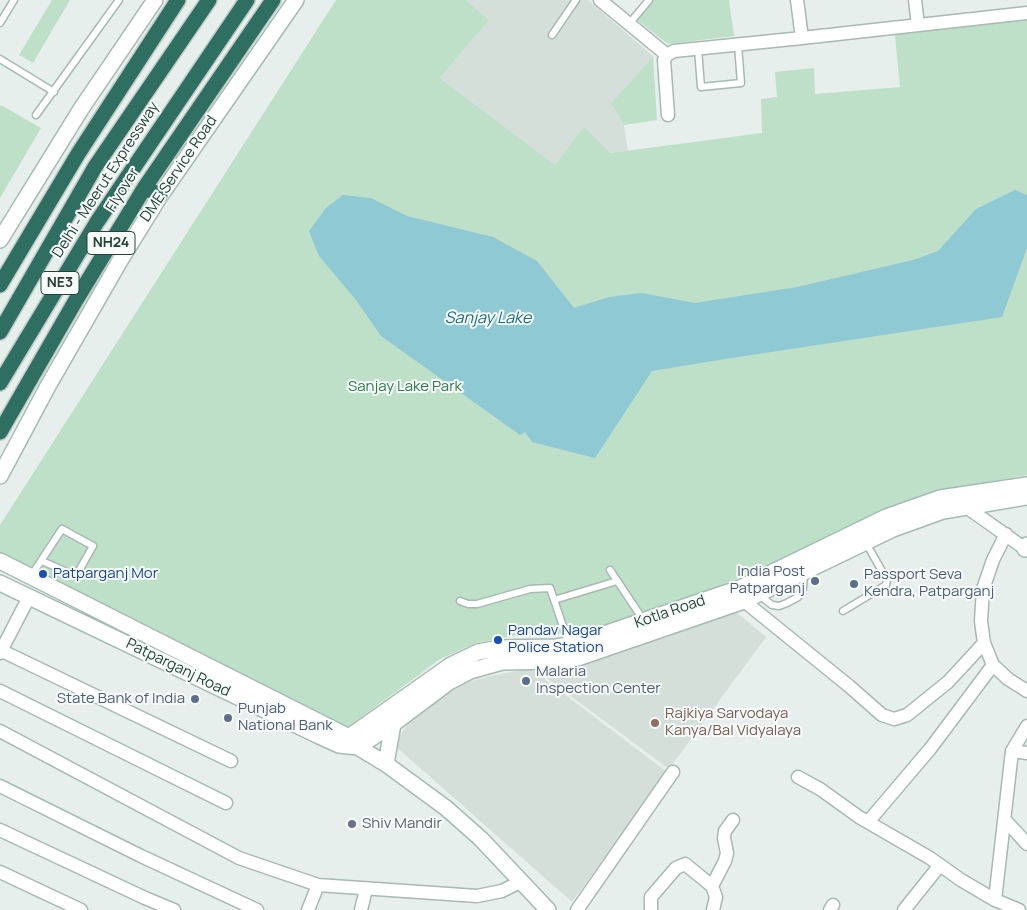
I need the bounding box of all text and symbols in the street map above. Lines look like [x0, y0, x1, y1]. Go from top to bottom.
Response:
street label: Delhi - Meerut Expressway [49, 99, 163, 261]
street label: DME Service Road [137, 112, 221, 226]
street label: Flyover [102, 165, 144, 215]
road number: NH24 [87, 232, 135, 254]
road number: NE3 [41, 272, 79, 294]
water label: Sanjay Lake [445, 309, 531, 329]
park label: Sanjay Lake Park [348, 378, 462, 396]
place label: India Post Patparganj [730, 563, 805, 598]
place label: Patparganj Mor [53, 565, 158, 583]
place label: Passport Seva Kendra, Patparganj [864, 566, 994, 601]
marker: Patparganj Mor [37, 568, 49, 580]
marker: India Post Patparganj [809, 575, 821, 587]
marker: Passport Seva Kendra, Patparganj [848, 578, 860, 590]
street label: Kotla Road [632, 592, 708, 632]
place label: Pandav Nagar Police Station [508, 622, 604, 657]
marker: Pandav Nagar Police Station [492, 634, 504, 646]
street label: Patparganj Road [123, 635, 233, 701]
place label: Malaria Inspection Center [536, 663, 661, 698]
marker: Malaria Inspection Center [520, 675, 532, 687]
place label: State Bank of India [57, 690, 185, 708]
marker: State Bank of India [189, 693, 201, 705]
place label: Punjab National Bank [238, 700, 333, 735]
place label: Rajkiya Sarvodaya Kanya/Bal Vidyalaya [665, 705, 801, 740]
marker: Punjab National Bank [222, 712, 234, 724]
marker: Rajkiya Sarvodaya Kanya/Bal Vidyalaya [649, 717, 661, 729]
place label: Shiv Mandir [362, 815, 442, 833]
marker: Shiv Mandir [346, 818, 358, 830]

